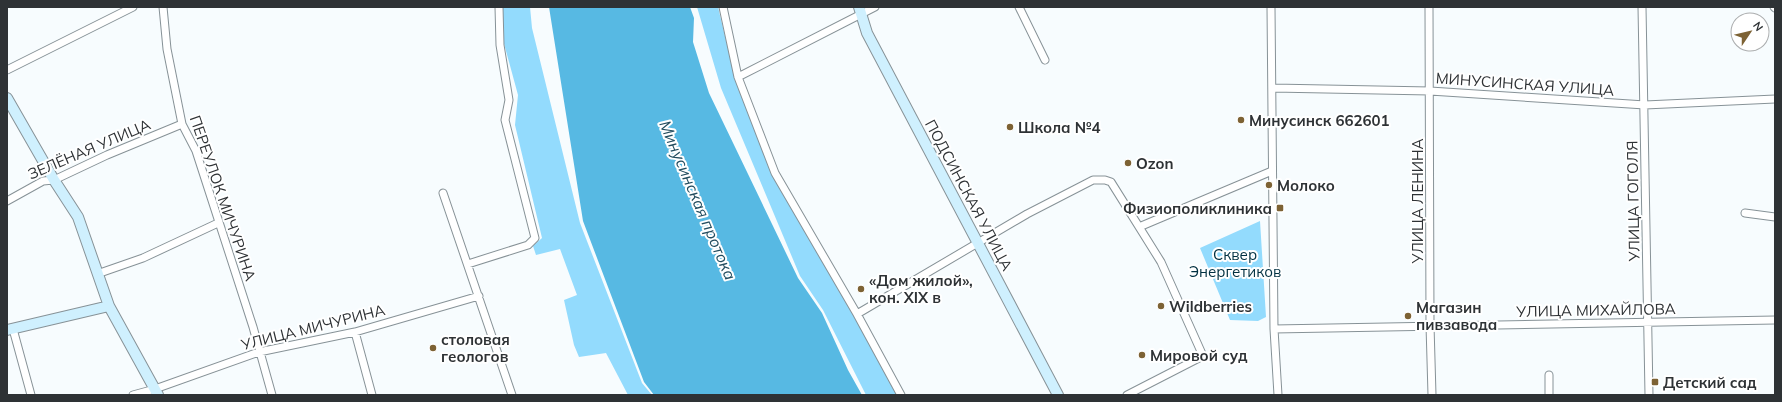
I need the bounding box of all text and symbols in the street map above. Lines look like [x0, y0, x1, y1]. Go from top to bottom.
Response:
north arrow [1730, 12, 1770, 52]
text: N [1750, 19, 1766, 34]
street label: МИНУСИНСКАЯ УЛИЦА [1435, 68, 1615, 100]
place label: Минусинск 662601 [1249, 111, 1389, 130]
street label: ПЕРЕУЛОК МИЧУРИНА [186, 113, 260, 283]
street label: ЗЕЛЁНАЯ УЛИЦА [25, 115, 153, 183]
marker: Минусинск 662601 [1236, 115, 1246, 125]
street label: ПОДСИНСКАЯ УЛИЦА [921, 116, 1017, 274]
water label: Минусинская протока [655, 117, 741, 283]
place label: Школа №4 [1018, 118, 1100, 137]
marker: Школа №4 [1005, 122, 1015, 132]
street label: УЛИЦА ЛЕНИНА [1408, 138, 1427, 265]
street label: УЛИЦА ГОГОЛЯ [1622, 140, 1644, 263]
place label: Ozon [1136, 154, 1173, 173]
marker: Ozon [1123, 158, 1133, 168]
place label: Молоко [1277, 176, 1335, 195]
marker: Молоко [1264, 180, 1274, 190]
place label: Физиополиклиника [1123, 199, 1272, 218]
marker: Физиополиклиника [1275, 203, 1285, 213]
park label: Сквер Энергетиков [1189, 245, 1281, 281]
place label: «Дом жилой», кон. ХIХ в [869, 271, 973, 307]
marker: «Дом жилой», кон. ХIХ в [856, 284, 866, 294]
place label: Wildberries [1169, 297, 1252, 316]
place label: Магазин пивзавода [1416, 298, 1497, 334]
street label: УЛИЦА МИХАЙЛОВА [1515, 299, 1676, 321]
street label: УЛИЦА МИЧУРИНА [238, 300, 387, 354]
marker: Wildberries [1156, 301, 1166, 311]
marker: Магазин пивзавода [1403, 311, 1413, 321]
place label: столовая геологов [441, 330, 510, 366]
marker: столовая геологов [428, 343, 438, 353]
place label: Мировой суд [1150, 346, 1248, 365]
marker: Мировой суд [1137, 350, 1147, 360]
place label: Детский сад [1663, 373, 1757, 392]
marker: Детский сад [1650, 377, 1660, 387]

